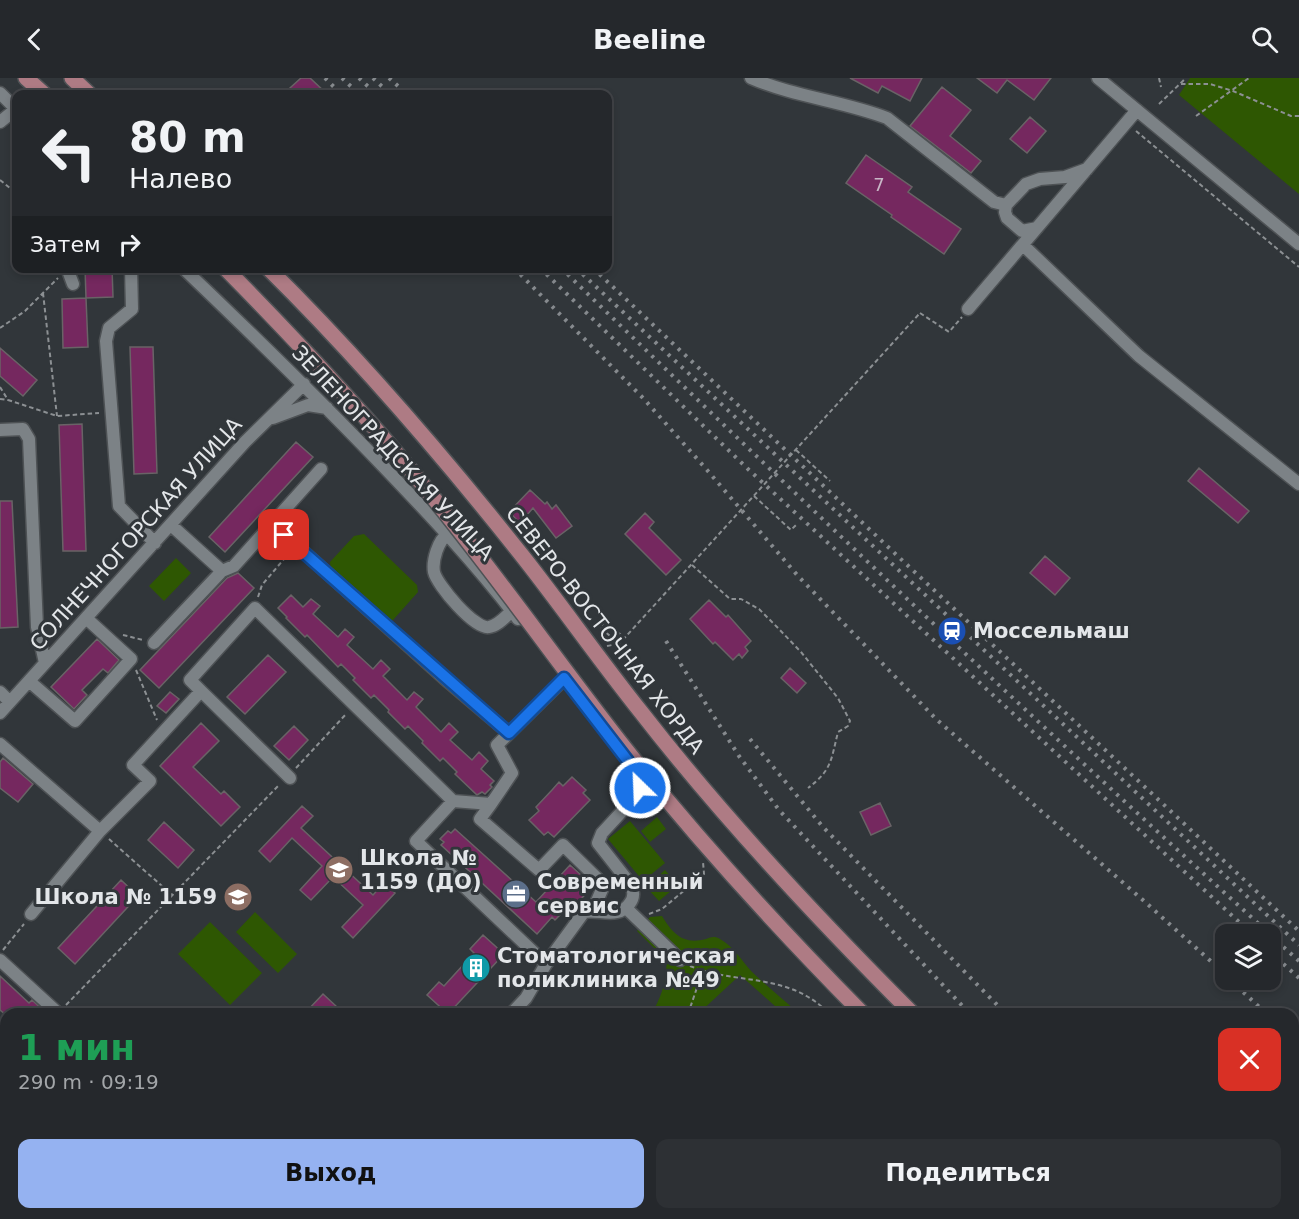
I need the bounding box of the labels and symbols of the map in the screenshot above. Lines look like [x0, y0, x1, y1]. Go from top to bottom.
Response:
house number: 7 [873, 174, 885, 195]
street label: ЗЕЛЕНОГРАДСКАЯ УЛИЦА [287, 341, 499, 566]
street label: СОЛНЕЧНОГОРСКАЯ УЛИЦА [25, 412, 247, 655]
street label: СЕВЕРО-ВОСТОЧНАЯ ХОРДА [501, 501, 710, 759]
pin [258, 509, 309, 560]
station icon: Моссельмаш [936, 615, 968, 647]
place label: Моссельмаш [973, 619, 1130, 643]
position arrow [608, 756, 672, 820]
place label: Школа № 1159 (ДО) [360, 846, 482, 894]
school or university icon: Школа № 1159 (ДО) [323, 854, 355, 886]
place label: Современный сервис [537, 870, 704, 918]
office icon: Современный сервис [500, 878, 532, 910]
school or university icon: Школа № 1159 [222, 881, 254, 913]
place label: Школа № 1159 [34, 885, 217, 909]
place label: Стоматологическая поликлиника №49 [497, 944, 735, 992]
building icon: Стоматологическая поликлиника №49 [460, 952, 492, 984]

